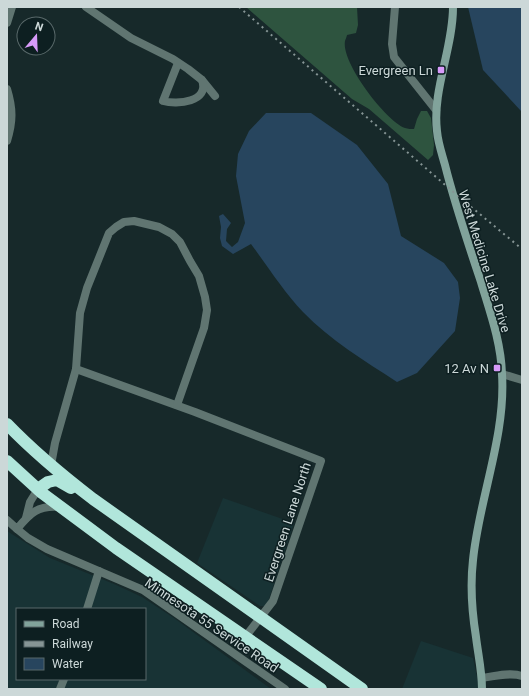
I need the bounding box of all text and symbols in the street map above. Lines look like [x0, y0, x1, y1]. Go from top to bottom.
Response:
north arrow [16, 16, 56, 56]
text: N [33, 20, 45, 35]
place label: Evergreen Ln [358, 63, 433, 78]
marker: Evergreen Ln [436, 65, 446, 75]
street label: West Medicine Lake Drive [456, 188, 513, 334]
place label: 12 Av N [444, 361, 489, 376]
marker: 12 Av N [492, 363, 502, 373]
street label: Evergreen Lane North [261, 461, 314, 584]
street label: Minnesota 55 Service Road [142, 575, 281, 676]
legend [16, 608, 146, 680]
text: Road [52, 617, 80, 631]
text: Railway [52, 637, 93, 651]
text: Water [52, 657, 83, 671]

